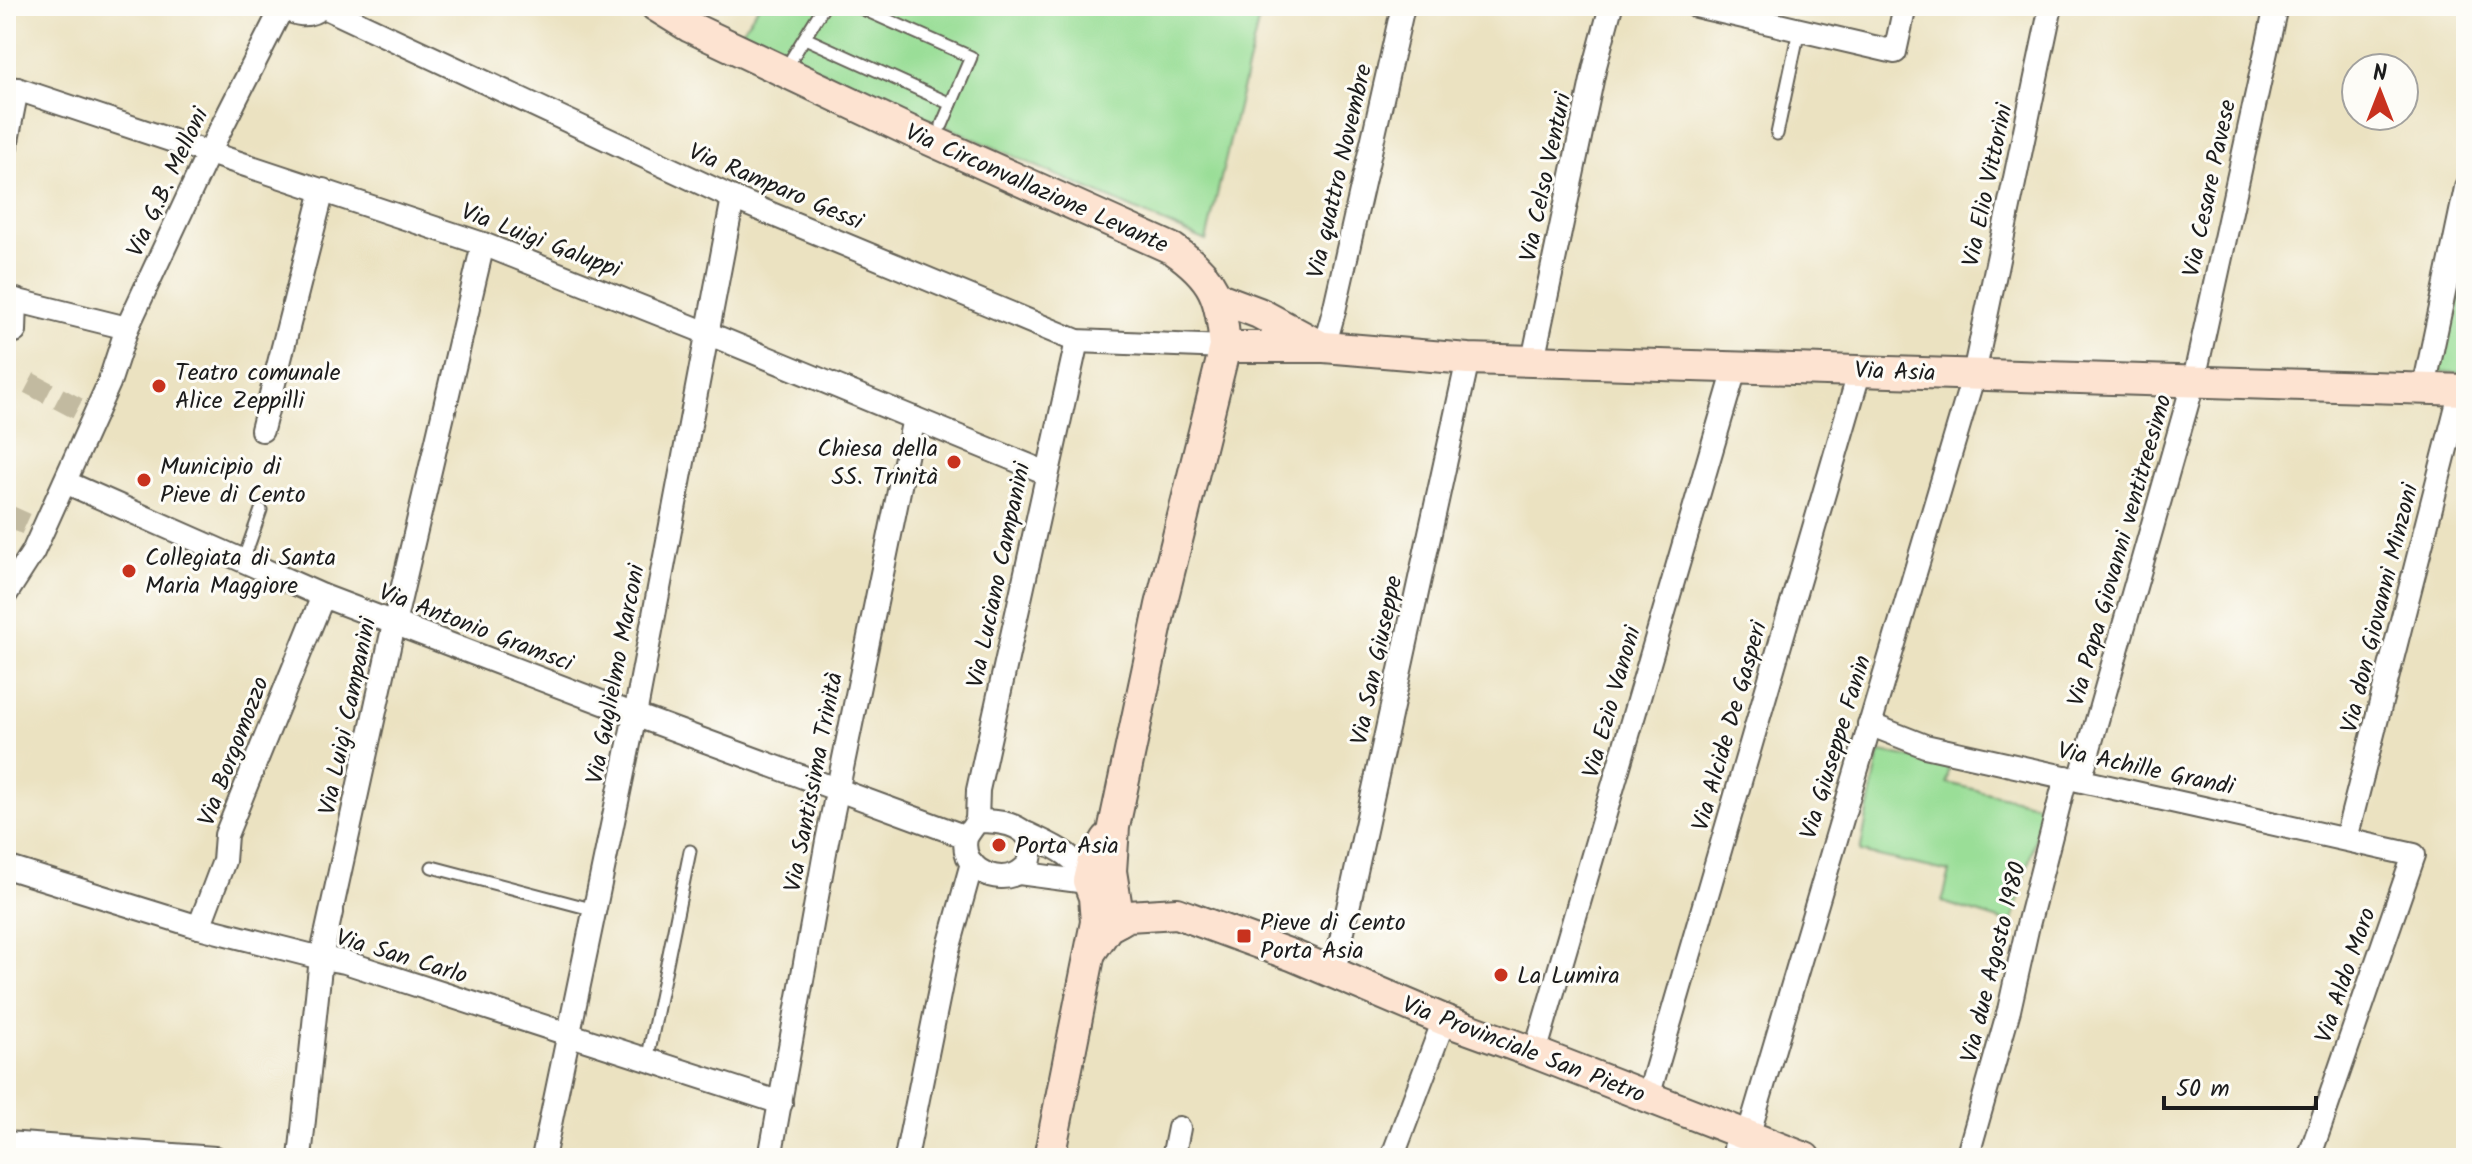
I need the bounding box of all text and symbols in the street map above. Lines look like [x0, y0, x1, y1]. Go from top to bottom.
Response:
north arrow [2340, 52, 2420, 132]
text: N [2373, 57, 2387, 92]
street label: Via quattro Novembre [1297, 60, 1384, 282]
street label: Via Celso Venturi [1510, 88, 1584, 265]
street label: Via Cesare Pavese [2173, 96, 2248, 281]
street label: Via Elio Vittorini [1952, 99, 2025, 270]
street label: Via G.B. Melloni [117, 100, 221, 264]
street label: Via Circonvallazione Levante [898, 114, 1175, 265]
street label: Via Ramparo Gessi [682, 133, 870, 242]
street label: Via Luigi Galuppi [455, 193, 627, 290]
street label: Via Asia [1854, 352, 1936, 393]
place label: Teatro comunale Alice Zeppilli [175, 354, 341, 421]
marker: Teatro comunale Alice Zeppilli [150, 377, 168, 395]
street label: Via Papa Giovanni ventitreesimo [2057, 390, 2184, 711]
place label: Chiesa della SS. Trinità [817, 430, 938, 497]
place label: Municipio di Pieve di Cento [160, 448, 306, 515]
marker: Chiesa della SS. Trinità [945, 453, 963, 471]
street label: Via Luciano Campanini [957, 458, 1043, 692]
marker: Municipio di Pieve di Cento [135, 471, 153, 489]
street label: Via don Giovanni Minzoni [2331, 478, 2431, 737]
place label: Collegiata di Santa Maria Maggiore [145, 539, 336, 606]
street label: Via Guglielmo Marconi [576, 560, 657, 787]
marker: Collegiata di Santa Maria Maggiore [120, 562, 138, 580]
street label: Via San Giuseppe [1340, 572, 1415, 749]
street label: Via Antonio Gramsci [373, 573, 580, 684]
street label: Via Luigi Campanini [309, 613, 389, 819]
street label: Via Alcide De Gasperi [1682, 616, 1779, 836]
street label: Via Ezio Vanoni [1572, 621, 1653, 783]
street label: Via Giuseppe Fanin [1790, 651, 1883, 844]
street label: Via Santissima Trinità [774, 669, 855, 895]
street label: Via Borgomozzo [188, 671, 281, 832]
street label: Via Achille Grandi [2054, 732, 2239, 807]
place label: Porta Asia [1015, 827, 1119, 866]
marker: Porta Asia [990, 836, 1008, 854]
street label: Via due Agosto 1980 [1951, 858, 2038, 1067]
street label: Via Aldo Moro [2305, 902, 2388, 1048]
place label: Pieve di Cento Porta Asia [1260, 904, 1406, 971]
street label: Via San Carlo [331, 919, 472, 996]
marker: Pieve di Cento Porta Asia [1235, 927, 1253, 945]
place label: La Lumira [1517, 957, 1620, 996]
marker: La Lumira [1492, 966, 1510, 984]
street label: Via Provinciale San Pietro [1396, 986, 1651, 1115]
scale bar [2164, 1060, 2316, 1110]
text: 50 m [2176, 1070, 2230, 1109]

